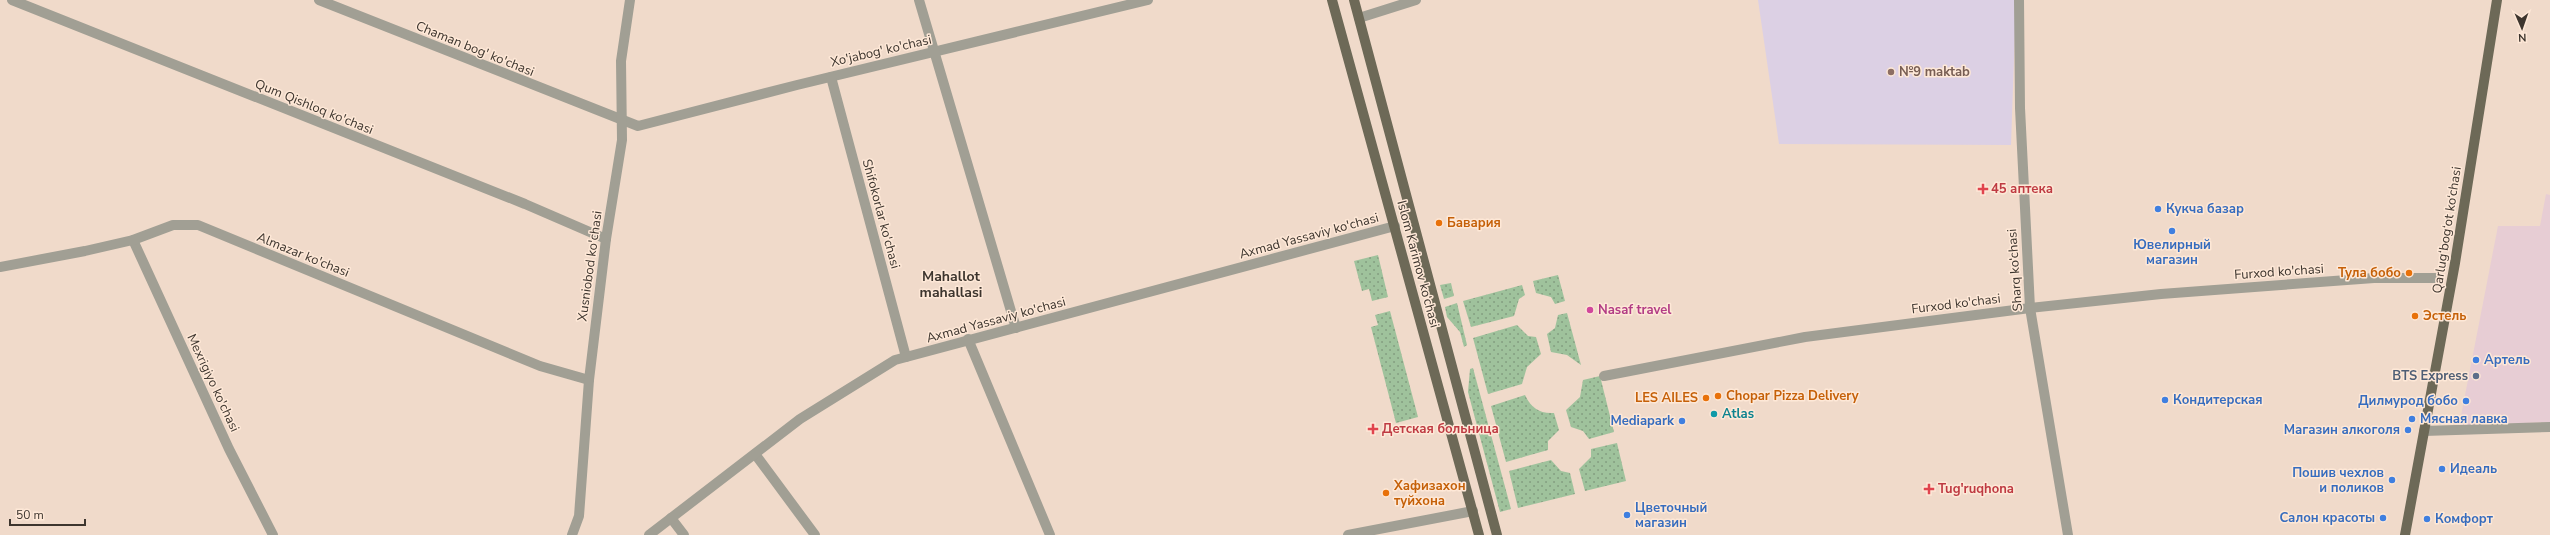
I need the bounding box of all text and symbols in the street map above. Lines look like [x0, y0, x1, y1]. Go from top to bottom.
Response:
north arrow [2502, 8, 2542, 48]
street label: Chaman bog' ko'chasi [413, 17, 537, 81]
text: N [2518, 30, 2527, 45]
street label: Xo'jabog' ko'chasi [829, 31, 933, 71]
place label: №9 maktab [1899, 63, 1970, 81]
marker: №9 maktab [1886, 67, 1896, 77]
street label: Qum Qishloq ko'chasi [252, 75, 376, 139]
street label: Shifokorlar ko'chasi [858, 157, 904, 271]
street label: Qarlug‘bog‘ot ko‘chasi [2428, 165, 2466, 295]
place label: 45 аптека [1991, 180, 2053, 198]
marker: 45 аптека [1978, 184, 1988, 194]
street label: Islom Karimov ko‘chasi [1392, 198, 1444, 330]
place label: Кукча базар [2166, 200, 2244, 218]
marker: Кукча базар [2153, 204, 2163, 214]
street label: Axmad Yassaviy ko'chasi [1237, 209, 1381, 263]
street label: Xusniobod ko'chasi [573, 210, 607, 322]
place label: Бавария [1447, 214, 1501, 232]
marker: Бавария [1434, 218, 1444, 228]
marker: Ювелирный магазин [2167, 226, 2177, 236]
street label: Almazar ko'chasi [254, 228, 352, 282]
street label: Sharq ko‘chasi [2003, 228, 2027, 312]
place label: Ювелирный магазин [2133, 236, 2211, 269]
street label: Furxod ko'chasi [2234, 260, 2324, 284]
place label: Тула бобо [2338, 264, 2401, 282]
district label: Mahallot mahallasi [920, 267, 982, 302]
marker: Тула бобо [2404, 268, 2414, 278]
street label: Furxod ko'chasi [1910, 290, 2002, 318]
street label: Axmad Yassaviy ko'chasi [924, 293, 1068, 347]
place label: Nasaf travel [1598, 301, 1672, 319]
marker: Nasaf travel [1585, 305, 1595, 315]
place label: Эстель [2423, 307, 2466, 325]
marker: Эстель [2410, 311, 2420, 321]
street label: Mexrigiyo ko'chasi [182, 331, 244, 435]
place label: Артель [2484, 351, 2530, 369]
marker: Артель [2471, 355, 2481, 365]
place label: BTS Express [2392, 367, 2468, 385]
marker: BTS Express [2471, 371, 2481, 381]
place label: Chopar Pizza Delivery [1726, 387, 1859, 405]
place label: LES AILES [1635, 389, 1698, 407]
marker: Chopar Pizza Delivery [1713, 391, 1723, 401]
place label: Кондитерская [2173, 391, 2263, 409]
place label: Дилмурод бобо [2358, 392, 2458, 410]
marker: LES AILES [1701, 393, 1711, 403]
marker: Кондитерская [2160, 395, 2170, 405]
marker: Дилмурод бобо [2461, 396, 2471, 406]
place label: Atlas [1722, 405, 1754, 423]
marker: Atlas [1709, 409, 1719, 419]
place label: Мясная лавка [2420, 410, 2508, 428]
place label: Mediapark [1610, 412, 1675, 430]
marker: Мясная лавка [2407, 414, 2417, 424]
marker: Mediapark [1677, 416, 1687, 426]
place label: Детская больница [1382, 420, 1499, 438]
place label: Магазин алкоголя [2284, 421, 2400, 439]
marker: Детская больница [1367, 423, 1379, 435]
marker: Магазин алкоголя [2403, 425, 2413, 435]
place label: Идеаль [2450, 460, 2497, 478]
place label: Пошив чехлов и поликов [2292, 464, 2384, 497]
marker: Идеаль [2437, 464, 2447, 474]
marker: Пошив чехлов и поликов [2387, 475, 2397, 485]
place label: Хафизахон туйхона [1393, 477, 1466, 510]
place label: Tug'ruqhona [1938, 480, 2014, 498]
marker: Tug'ruqhona [1923, 483, 1935, 495]
marker: Хафизахон туйхона [1381, 488, 1391, 498]
place label: Цветочный магазин [1635, 499, 1707, 532]
scale bar [10, 501, 85, 527]
text: 50 m [16, 507, 44, 523]
place label: Салон красоты [2279, 509, 2375, 527]
marker: Цветочный магазин [1622, 510, 1632, 520]
place label: Комфорт [2435, 510, 2494, 528]
marker: Салон красоты [2378, 513, 2388, 523]
marker: Комфорт [2422, 514, 2432, 524]

